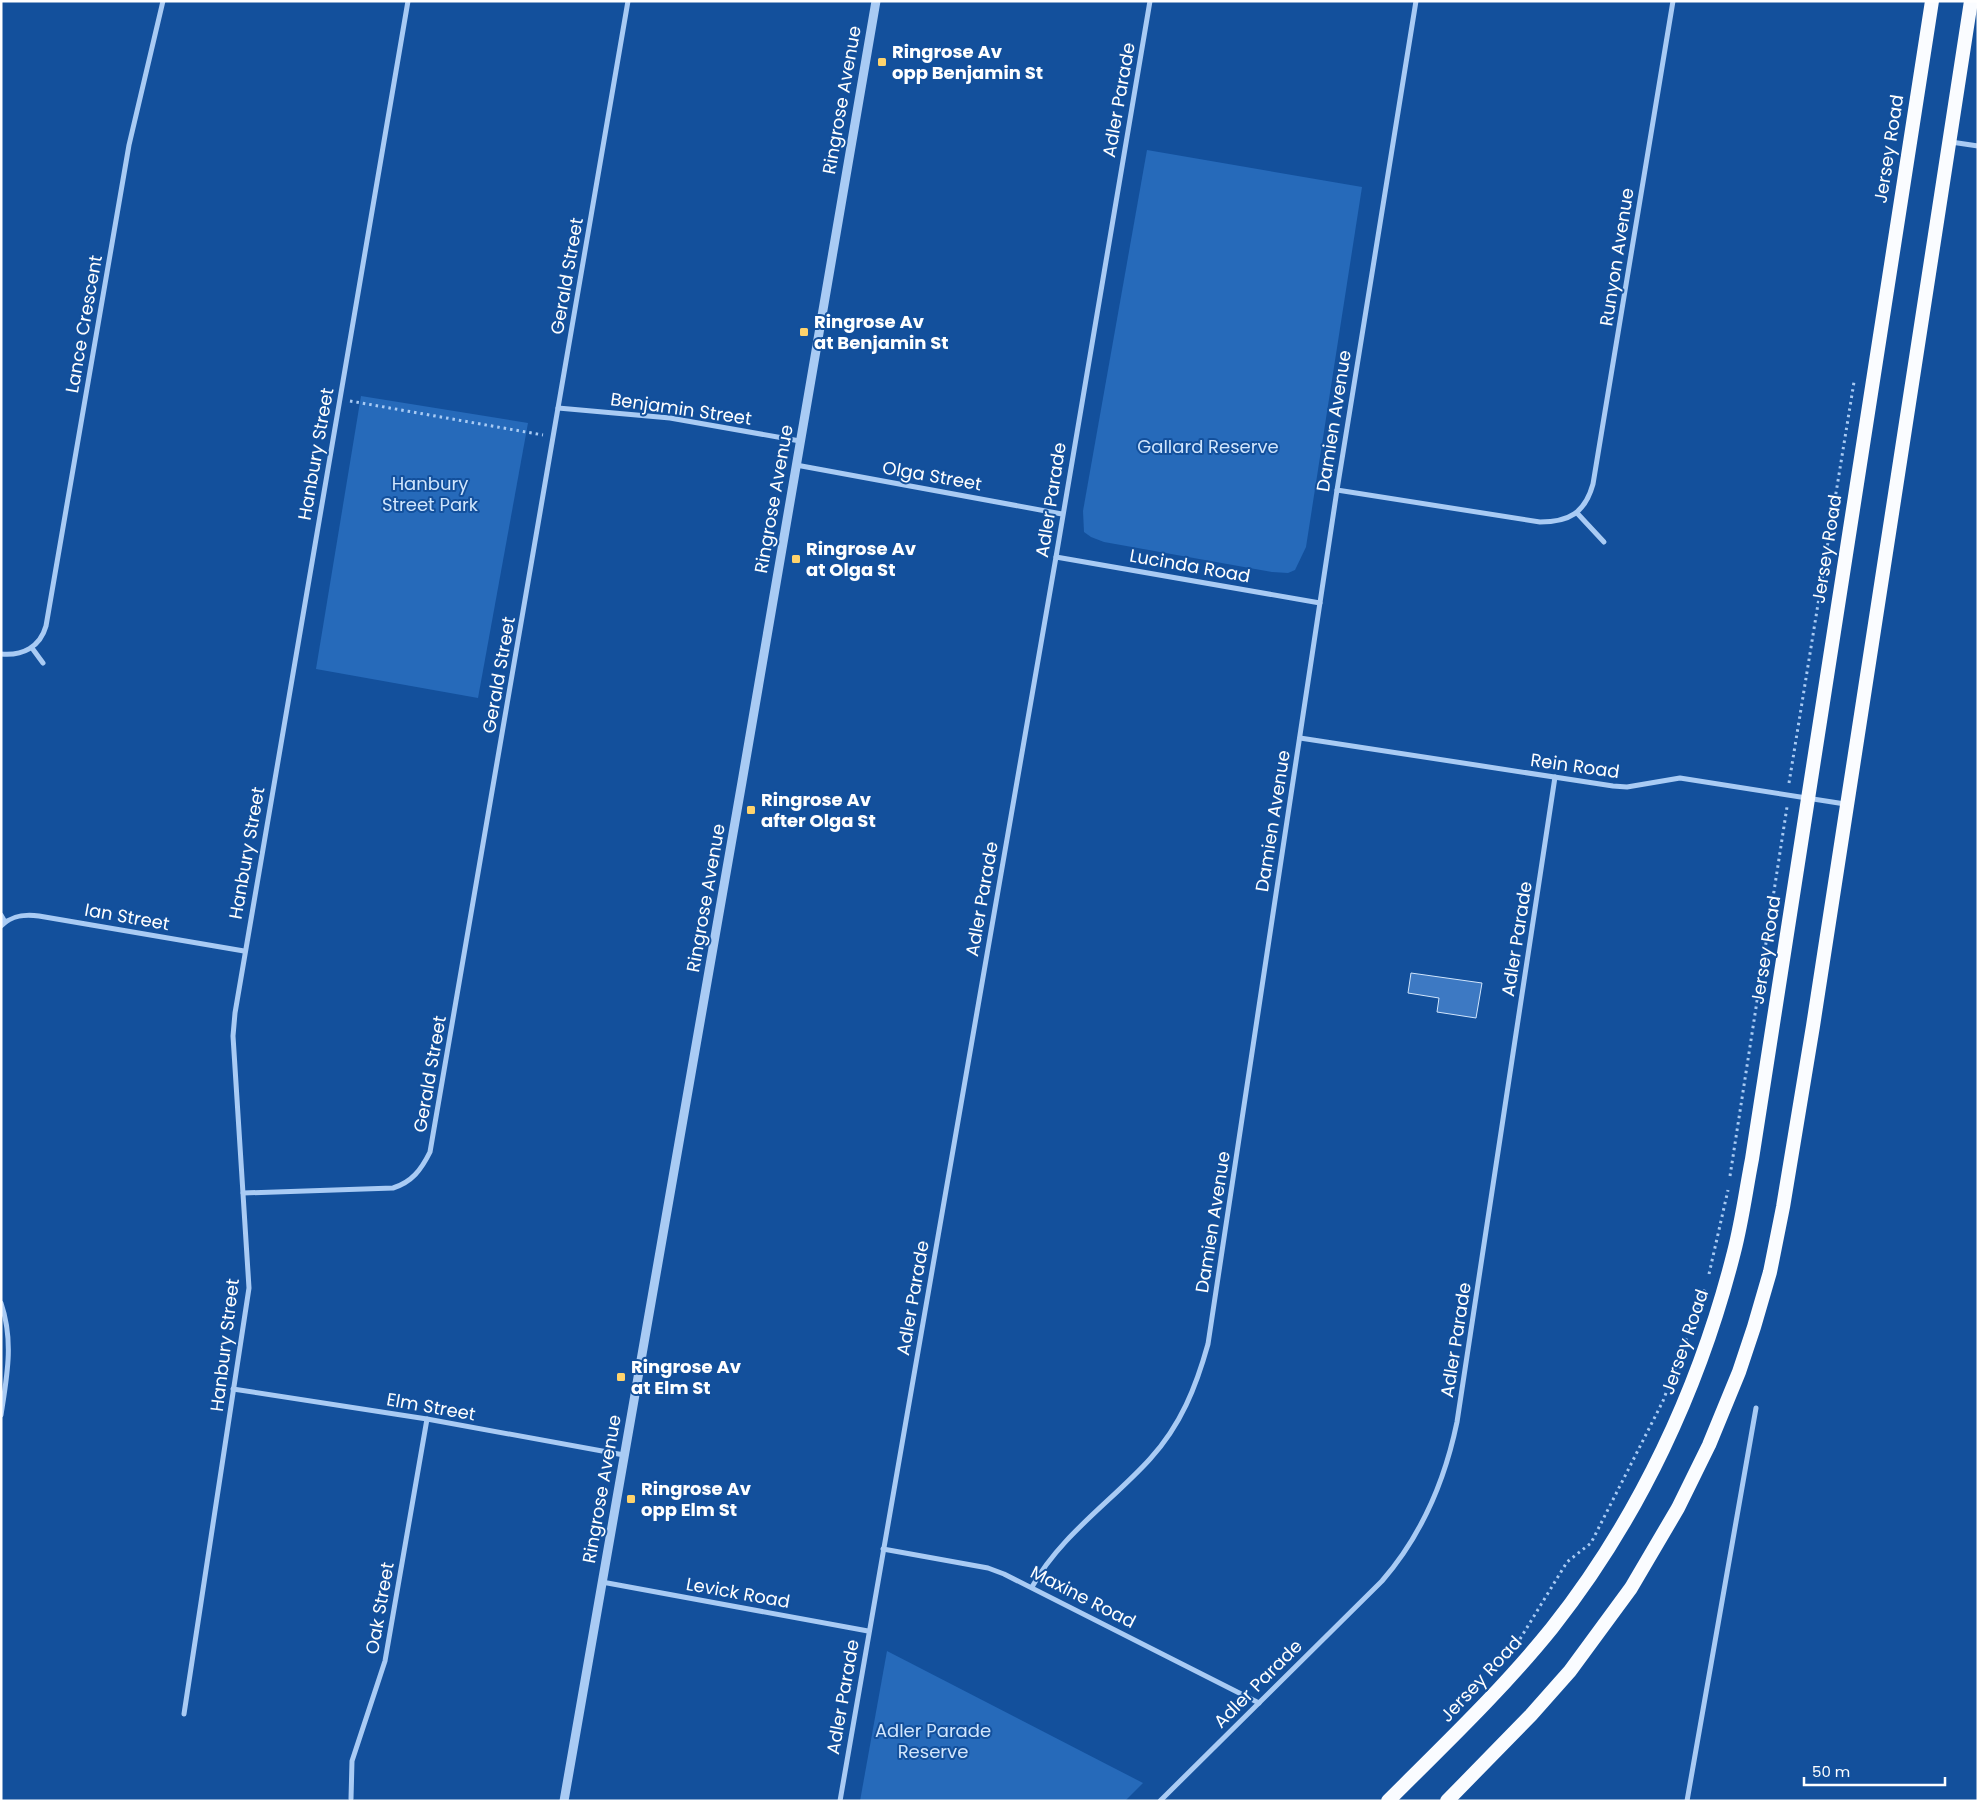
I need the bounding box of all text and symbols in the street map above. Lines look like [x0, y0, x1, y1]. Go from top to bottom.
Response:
street label: Ringrose Avenue [816, 24, 867, 176]
place label: Ringrose Av opp Benjamin St [892, 39, 1043, 85]
street label: Adler Parade [1096, 41, 1141, 159]
marker: Ringrose Av opp Benjamin St [876, 56, 888, 68]
street label: Jersey Road [1868, 93, 1909, 205]
street label: Runyon Avenue [1593, 186, 1640, 328]
street label: Gerald Street [544, 216, 589, 336]
street label: Lance Crescent [59, 253, 108, 395]
place label: Ringrose Av at Benjamin St [814, 309, 949, 355]
marker: Ringrose Av at Benjamin St [798, 326, 810, 338]
street label: Damien Avenue [1310, 348, 1357, 493]
street label: Hanbury Street [292, 386, 339, 522]
street label: Benjamin Street [609, 386, 753, 431]
street label: Ringrose Avenue [748, 423, 799, 575]
park label: Gallard Reserve [1137, 434, 1279, 459]
street label: Adler Parade [1029, 441, 1072, 559]
street label: Olga Street [880, 454, 984, 497]
park label: Hanbury Street Park [382, 471, 479, 517]
street label: Jersey Road [1806, 493, 1847, 605]
place label: Ringrose Av at Olga St [806, 536, 917, 582]
street label: Lucinda Road [1128, 543, 1252, 588]
marker: Ringrose Av at Olga St [790, 553, 802, 565]
street label: Gerald Street [476, 615, 521, 735]
street label: Rein Road [1529, 747, 1621, 784]
street label: Damien Avenue [1249, 748, 1296, 893]
street label: Hanbury Street [223, 785, 270, 921]
place label: Ringrose Av after Olga St [761, 787, 876, 833]
marker: Ringrose Av after Olga St [745, 804, 757, 816]
street label: Ringrose Avenue [680, 822, 731, 974]
street label: Adler Parade [959, 840, 1004, 958]
street label: Adler Parade [1495, 880, 1538, 998]
street label: Jersey Road [1745, 894, 1786, 1006]
street label: Ian Street [83, 897, 171, 936]
street label: Gerald Street [407, 1014, 452, 1134]
street label: Damien Avenue [1189, 1149, 1236, 1294]
street label: Adler Parade [890, 1239, 935, 1357]
street label: Hanbury Street [204, 1277, 245, 1413]
street label: Adler Parade [1434, 1281, 1477, 1399]
street label: Jersey Road [1655, 1286, 1714, 1398]
place label: Ringrose Av at Elm St [631, 1354, 742, 1400]
marker: Ringrose Av at Elm St [615, 1371, 627, 1383]
street label: Elm Street [385, 1386, 477, 1427]
street label: Ringrose Avenue [576, 1413, 627, 1565]
place label: Ringrose Av opp Elm St [641, 1476, 752, 1522]
marker: Ringrose Av opp Elm St [625, 1493, 637, 1505]
street label: Maxine Road [1026, 1559, 1140, 1634]
street label: Oak Street [359, 1560, 400, 1656]
street label: Levick Road [684, 1571, 792, 1614]
street label: Jersey Road [1434, 1630, 1527, 1727]
street label: Adler Parade [1208, 1634, 1308, 1734]
street label: Adler Parade [820, 1638, 865, 1756]
park label: Adler Parade Reserve [875, 1718, 991, 1764]
scale bar [1804, 1754, 1945, 1786]
text: 50 m [1812, 1761, 1850, 1782]

